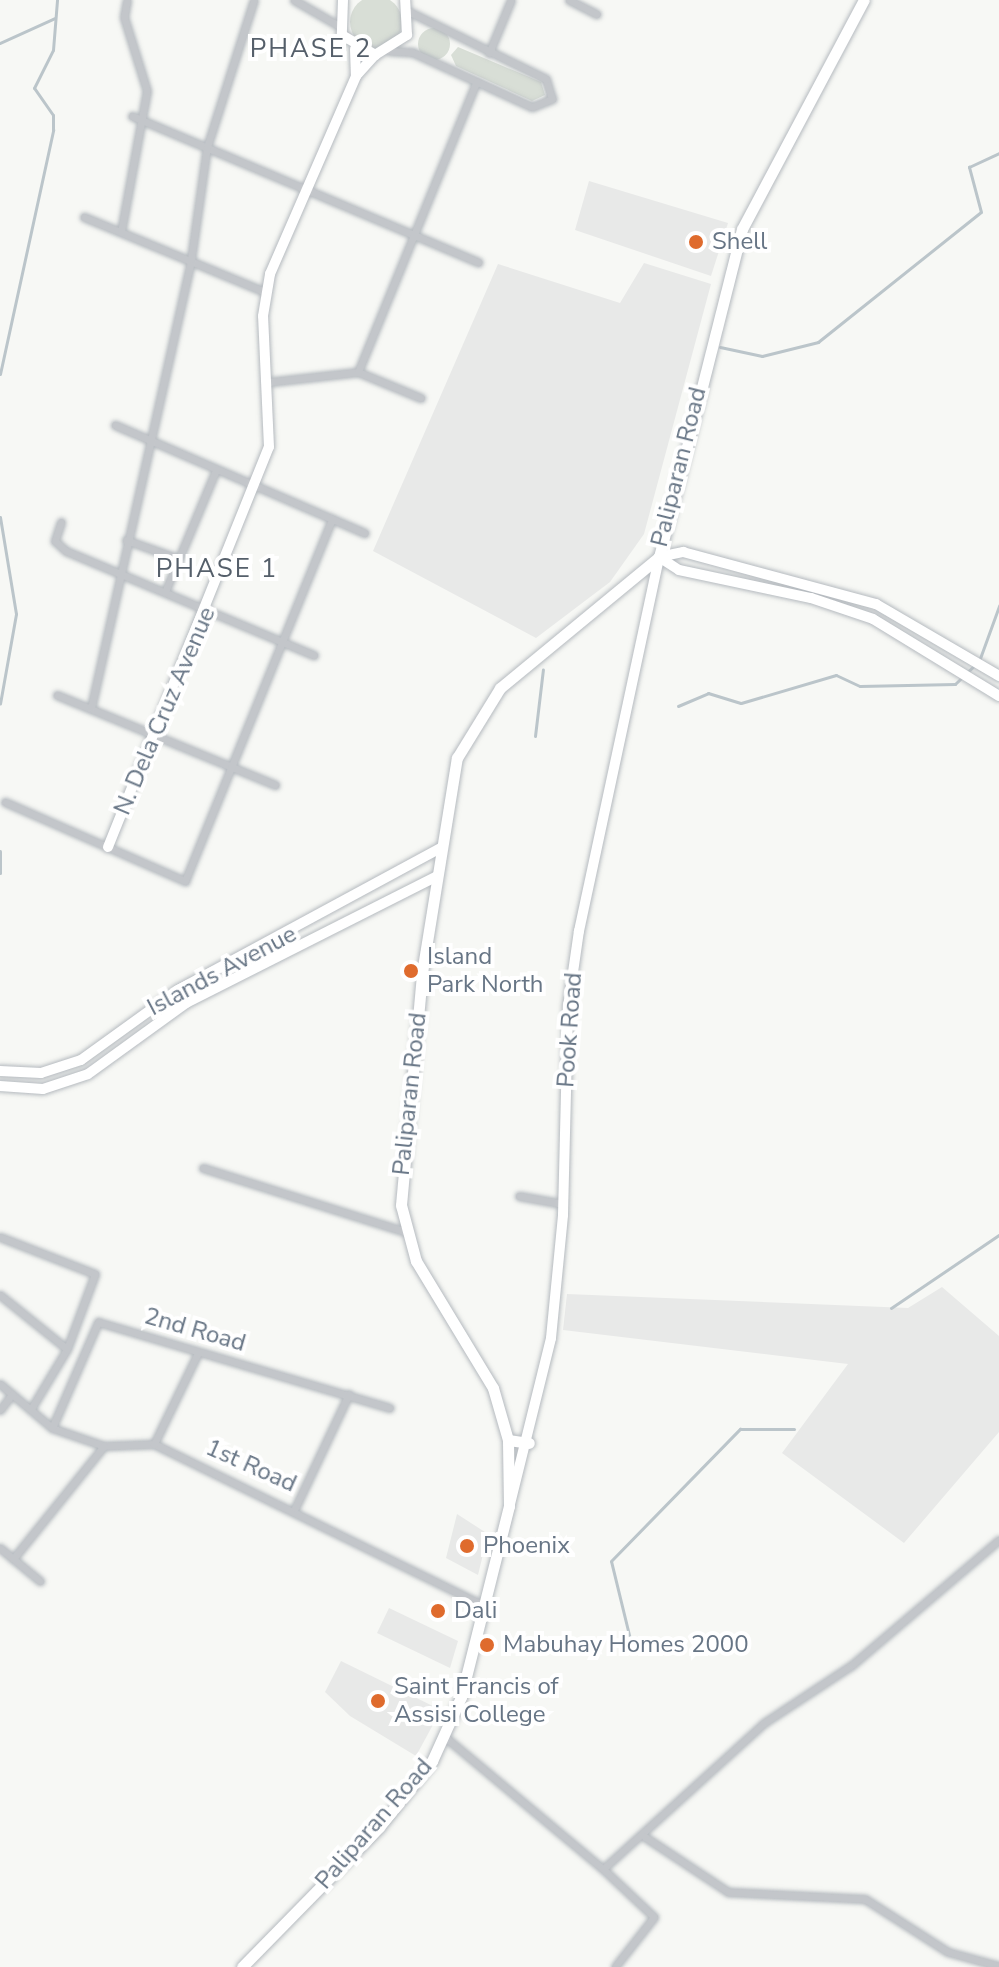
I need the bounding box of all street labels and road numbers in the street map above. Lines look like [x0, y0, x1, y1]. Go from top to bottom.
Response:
street label: Paliparan Road [645, 384, 713, 550]
street label: N. Dela Cruz Avenue [108, 603, 222, 819]
street label: Islands Avenue [143, 920, 301, 1022]
street label: Pook Road [552, 971, 588, 1089]
street label: Paliparan Road [387, 1011, 433, 1177]
street label: 2nd Road [141, 1302, 249, 1358]
street label: 1st Road [201, 1433, 301, 1499]
street label: Paliparan Road [309, 1753, 439, 1895]

